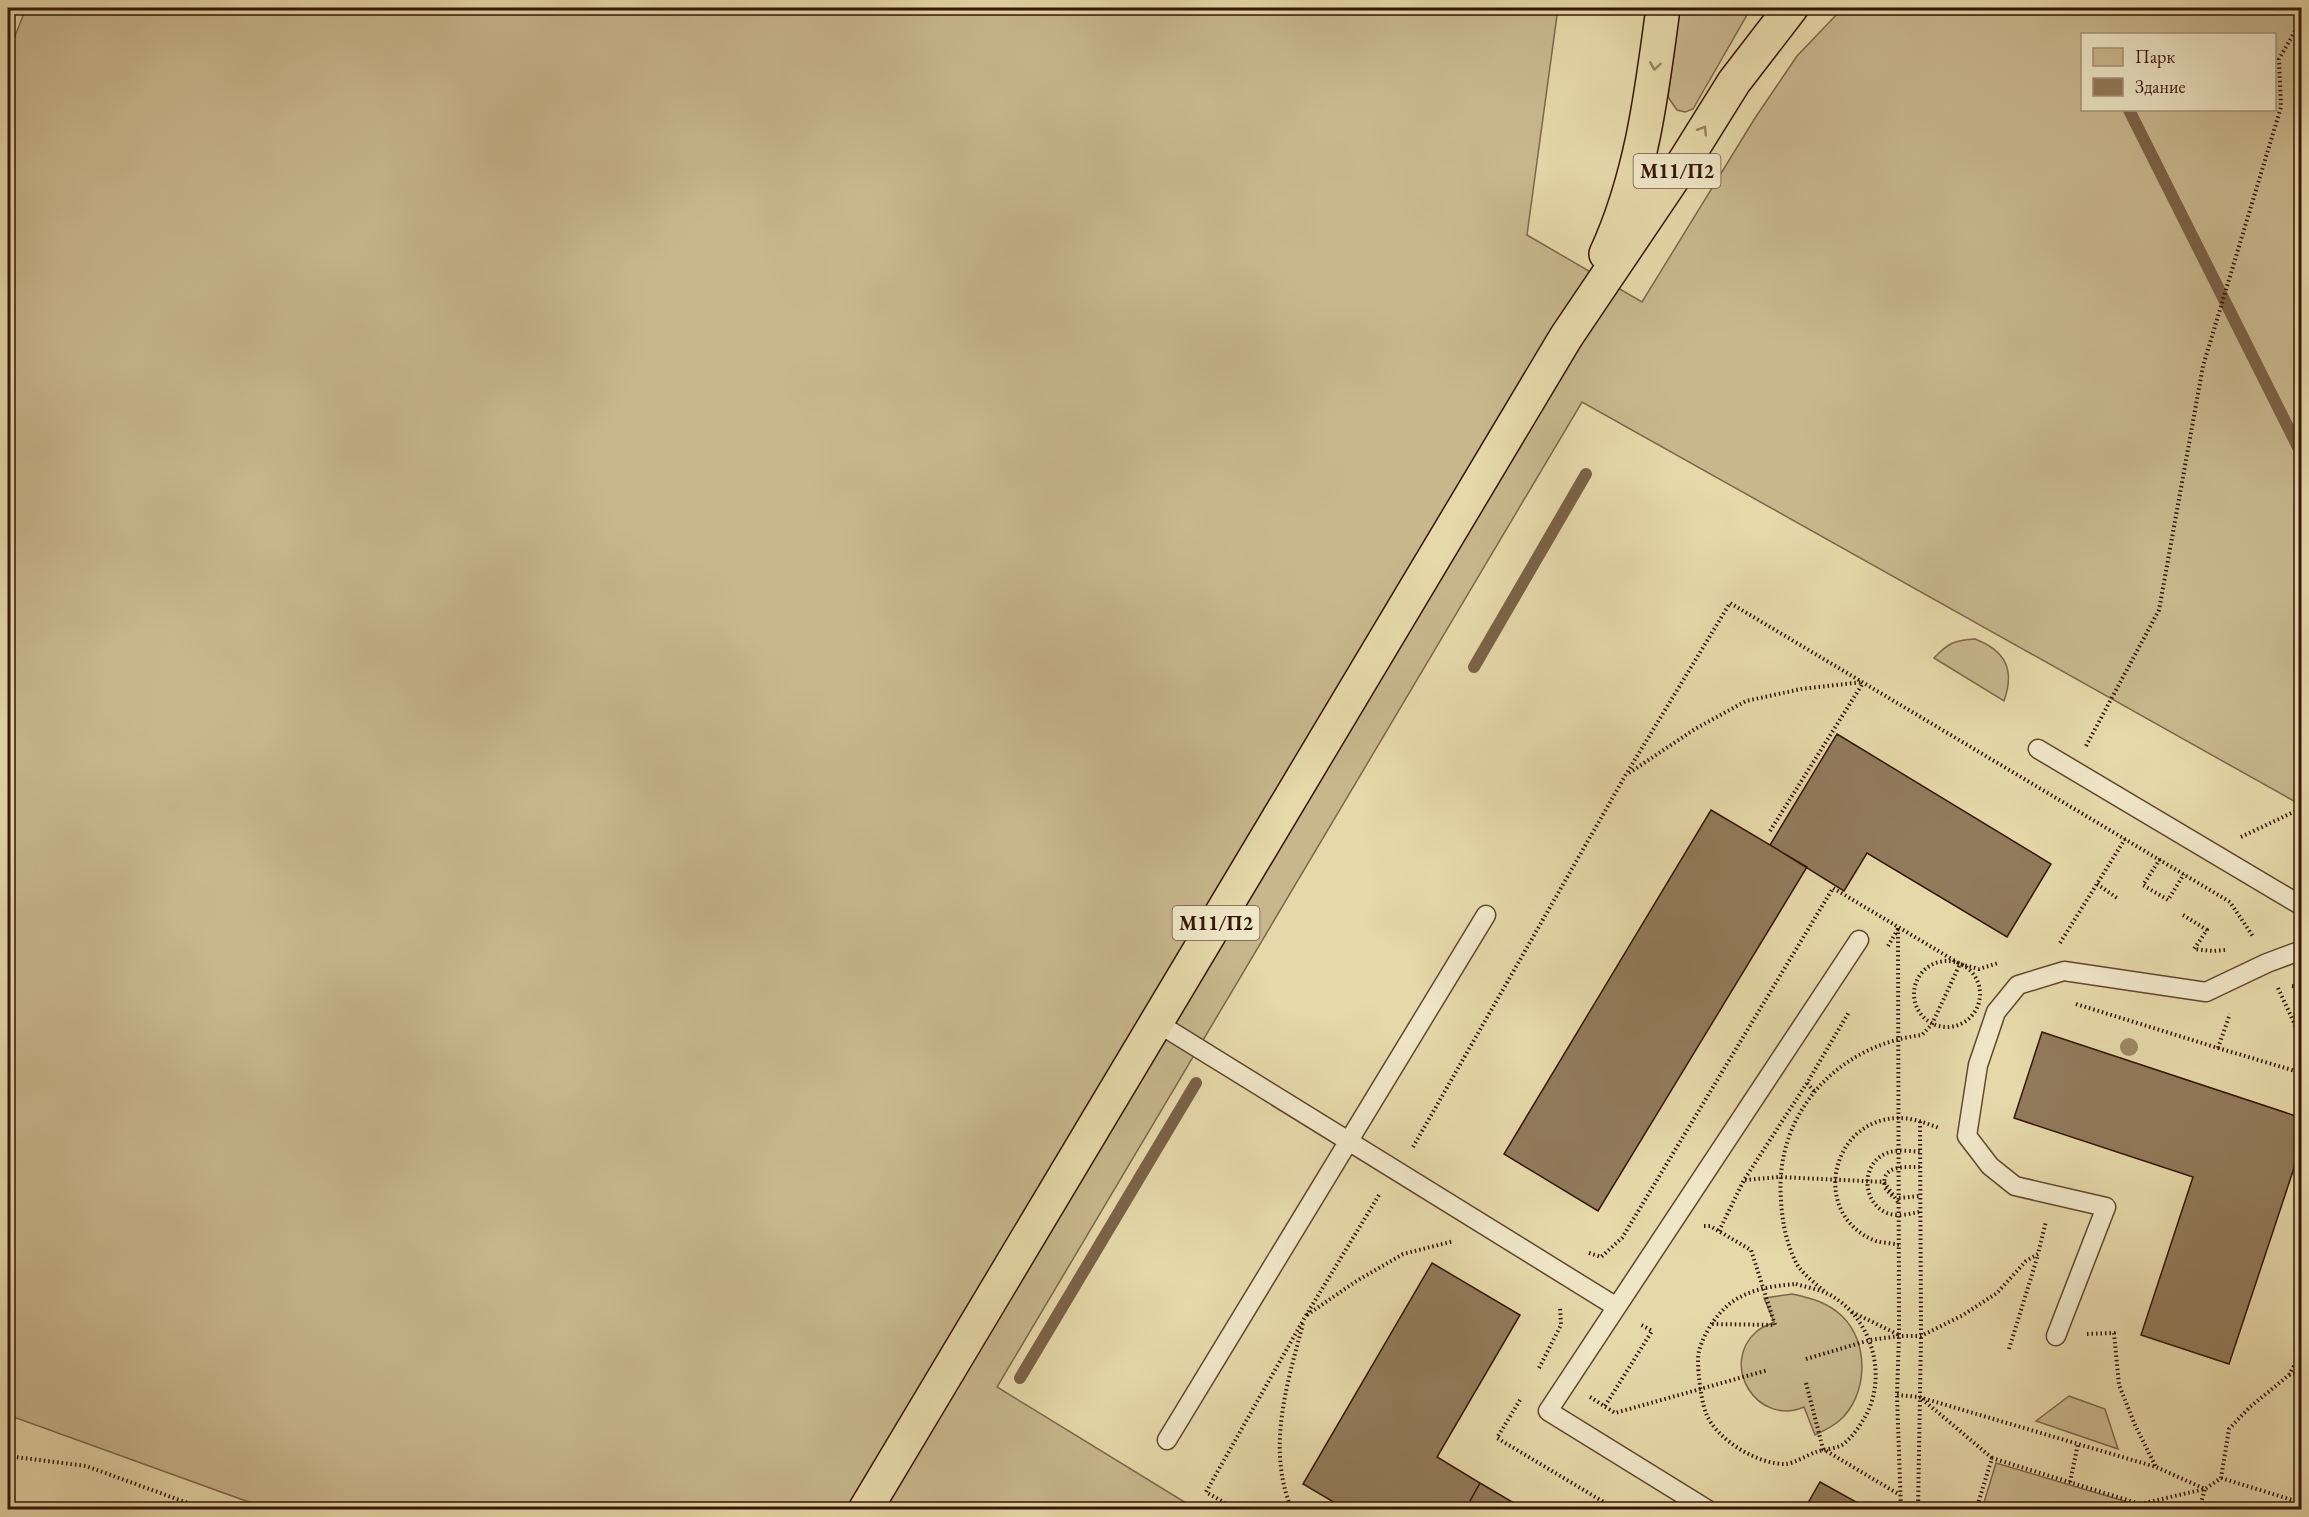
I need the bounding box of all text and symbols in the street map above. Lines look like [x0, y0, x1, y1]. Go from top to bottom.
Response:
legend [2081, 33, 2276, 111]
text: Парк [2135, 45, 2175, 68]
one-way arrow [1650, 61, 1662, 70]
text: Здание [2135, 75, 2185, 98]
one-way arrow [1696, 126, 1707, 137]
road number: М11/П2 [1634, 154, 1720, 188]
road number: М11/П2 [1172, 906, 1260, 940]

